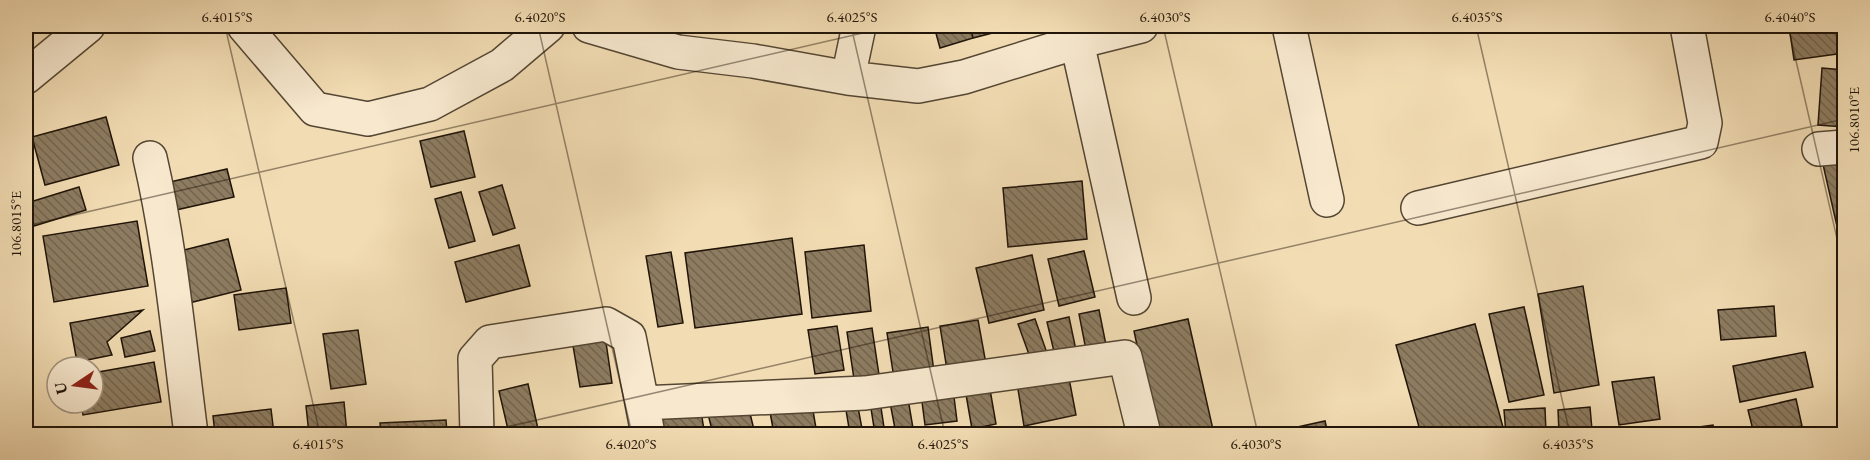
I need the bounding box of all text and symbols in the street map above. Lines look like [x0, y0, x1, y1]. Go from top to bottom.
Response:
text: 6.4015°S [202, 7, 252, 26]
text: 6.4020°S [515, 7, 565, 26]
text: 6.4025°S [827, 7, 877, 26]
text: 6.4030°S [1140, 7, 1190, 26]
text: 6.4035°S [1452, 7, 1502, 26]
text: 6.4040°S [1765, 7, 1815, 26]
text: 106.8010°E [1844, 86, 1863, 153]
text: 106.8015°E [6, 190, 25, 257]
north arrow [45, 355, 105, 415]
text: U [49, 380, 72, 396]
text: 6.4015°S [293, 434, 343, 453]
text: 6.4020°S [606, 434, 656, 453]
text: 6.4025°S [918, 434, 968, 453]
text: 6.4030°S [1231, 434, 1281, 453]
text: 6.4035°S [1543, 434, 1593, 453]

